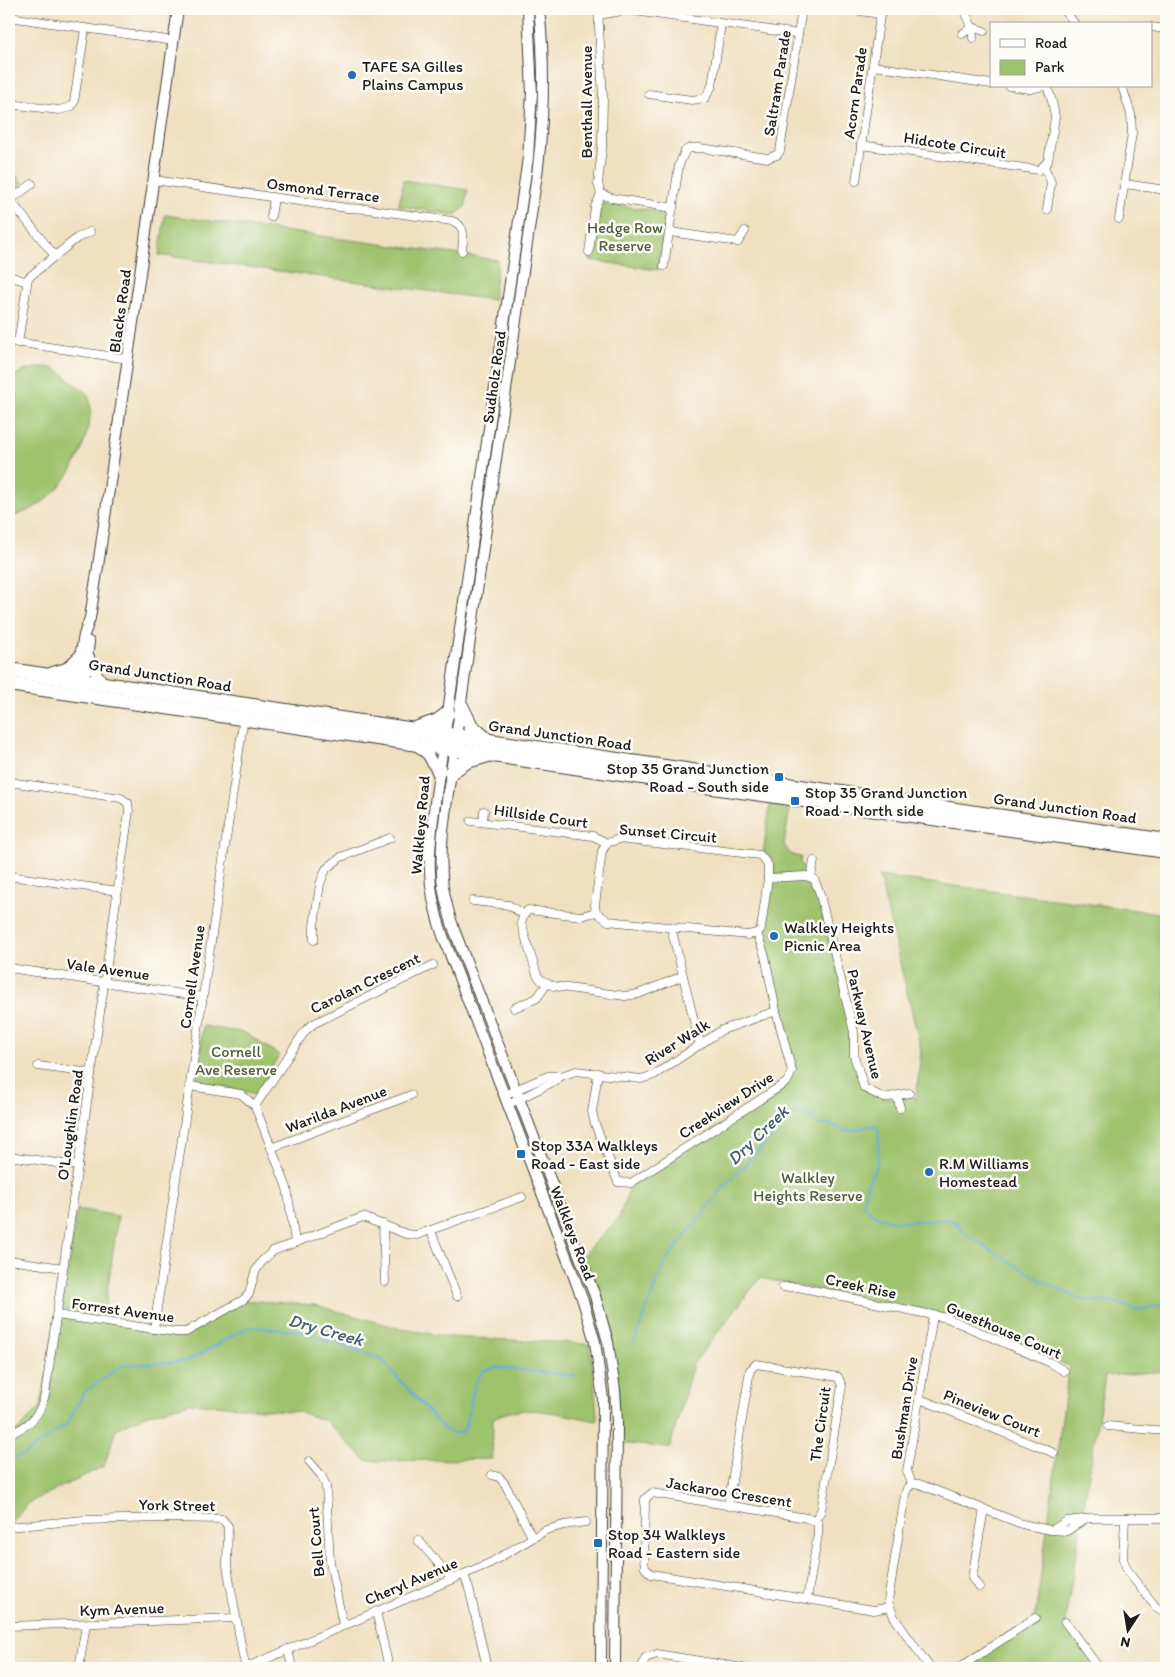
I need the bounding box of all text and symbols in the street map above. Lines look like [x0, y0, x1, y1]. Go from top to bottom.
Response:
legend [990, 22, 1152, 88]
street label: Saltram Parade [759, 29, 795, 137]
text: Road [1035, 34, 1068, 52]
street label: Benthall Avenue [577, 46, 596, 158]
street label: Acorn Parade [839, 46, 871, 140]
place label: TAFE SA Gilles Plains Campus [362, 57, 463, 94]
text: Park [1035, 58, 1065, 76]
marker: TAFE SA Gilles Plains Campus [346, 69, 358, 81]
street label: Hidcote Circuit [902, 128, 1008, 162]
street label: Osmond Terrace [265, 174, 381, 206]
park label: Hedge Row Reserve [587, 218, 663, 255]
street label: Blacks Road [105, 268, 135, 354]
street label: Sudholz Road [478, 329, 510, 424]
street label: Grand Junction Road [87, 654, 233, 696]
street label: Grand Junction Road [487, 716, 633, 755]
place label: Stop 35 Grand Junction Road - South side [607, 759, 769, 796]
marker: Stop 35 Grand Junction Road - South side [773, 771, 785, 783]
street label: Walkleys Road [406, 774, 434, 875]
place label: Stop 35 Grand Junction Road - North side [805, 783, 967, 820]
street label: Grand Junction Road [992, 789, 1138, 828]
marker: Stop 35 Grand Junction Road - North side [789, 795, 801, 807]
street label: Hillside Court [493, 800, 589, 832]
street label: Sunset Circuit [618, 819, 718, 847]
place label: Walkley Heights Picnic Area [784, 918, 894, 955]
street label: Cornell Avenue [175, 924, 209, 1030]
marker: Walkley Heights Picnic Area [768, 930, 780, 942]
street label: Carolan Crescent [307, 948, 423, 1018]
street label: Vale Avenue [65, 954, 151, 984]
street label: Parkway Avenue [843, 967, 887, 1081]
street label: River Walk [641, 1014, 714, 1069]
park label: Cornell Ave Reserve [195, 1042, 277, 1079]
street label: Creekview Drive [675, 1067, 777, 1143]
street label: O'Loughlin Road [53, 1068, 87, 1181]
street label: Warilda Avenue [283, 1081, 390, 1137]
water label: Dry Creek [723, 1099, 794, 1170]
place label: Stop 33A Walkleys Road - East side [531, 1136, 658, 1173]
marker: Stop 33A Walkleys Road - East side [515, 1148, 527, 1160]
place label: R.M Williams Homestead [939, 1154, 1029, 1191]
marker: R.M Williams Homestead [923, 1166, 935, 1178]
park label: Walkley Heights Reserve [753, 1168, 863, 1205]
street label: Walkleys Road [546, 1183, 600, 1283]
street label: Creek Rise [824, 1269, 898, 1303]
street label: Forrest Avenue [70, 1293, 176, 1327]
street label: Guesthouse Court [943, 1297, 1065, 1363]
water label: Dry Creek [286, 1309, 368, 1352]
street label: Bushman Drive [886, 1355, 922, 1461]
street label: The Circuit [805, 1385, 835, 1463]
street label: Pineview Court [941, 1385, 1043, 1441]
street label: Jackaroo Crescent [665, 1473, 793, 1511]
street label: York Street [138, 1495, 216, 1515]
street label: Bell Court [303, 1506, 329, 1578]
place label: Stop 34 Walkleys Road - Eastern side [608, 1525, 741, 1562]
marker: Stop 34 Walkleys Road - Eastern side [592, 1537, 604, 1549]
street label: Cheryl Avenue [362, 1553, 461, 1609]
street label: Kym Avenue [79, 1598, 165, 1620]
north arrow [1102, 1604, 1152, 1654]
text: N [1119, 1633, 1132, 1652]

